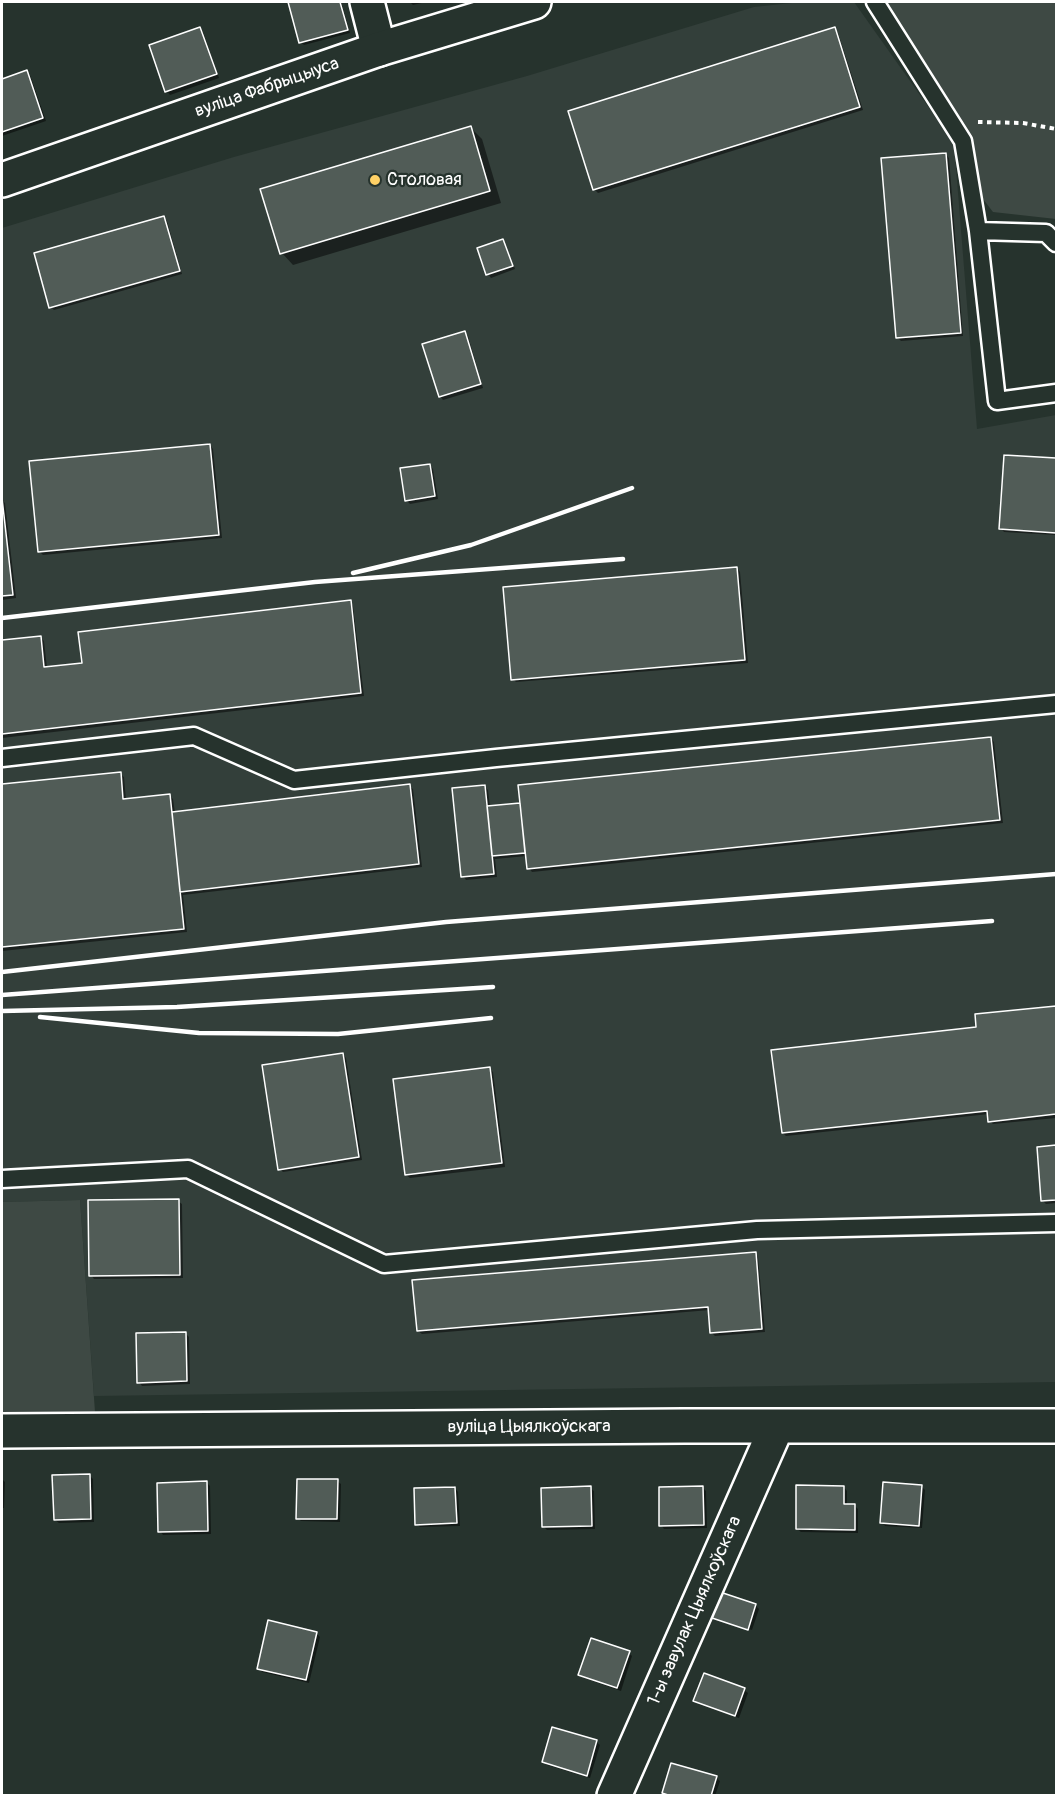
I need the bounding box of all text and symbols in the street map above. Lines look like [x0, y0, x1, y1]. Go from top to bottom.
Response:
street label: вуліца Фабрыцыуса [192, 53, 342, 123]
place label: Столовая [387, 169, 462, 191]
marker: Столовая [368, 173, 382, 187]
street label: вуліца Цыялкоўскага [447, 1416, 611, 1438]
street label: 1-ы завулак Цыялкоўскага [643, 1513, 747, 1709]

